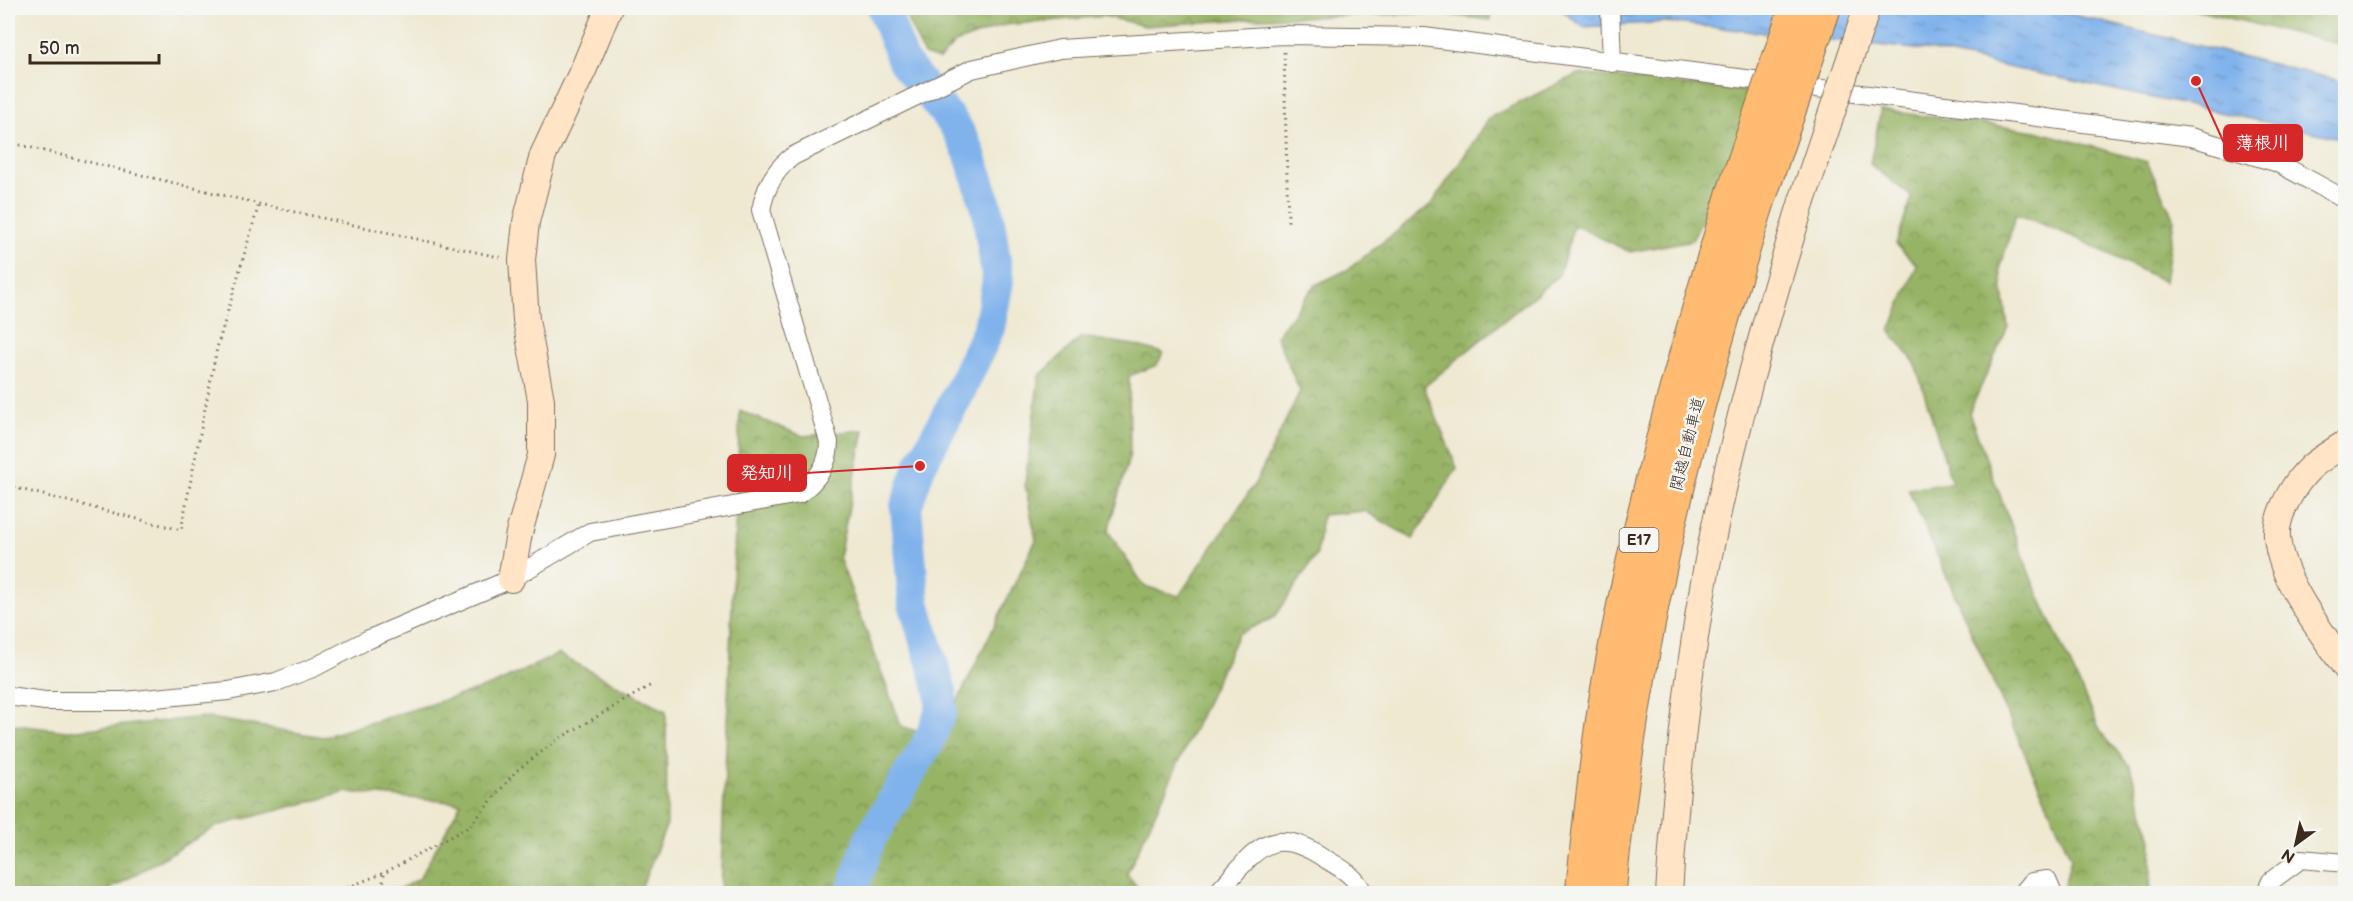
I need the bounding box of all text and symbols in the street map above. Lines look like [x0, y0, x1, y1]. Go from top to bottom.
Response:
scale bar [30, 27, 159, 65]
text: 50 m [39, 38, 80, 59]
callout: 薄根川 [2224, 125, 2302, 161]
text: 薄根川 [2236, 133, 2290, 154]
street label: 関越自動車道 [1667, 395, 1709, 493]
callout: 発知川 [728, 455, 806, 491]
text: 発知川 [740, 463, 794, 484]
road number: E17 [1620, 528, 1658, 552]
north arrow [2266, 814, 2326, 874]
text: N [2278, 844, 2299, 867]

